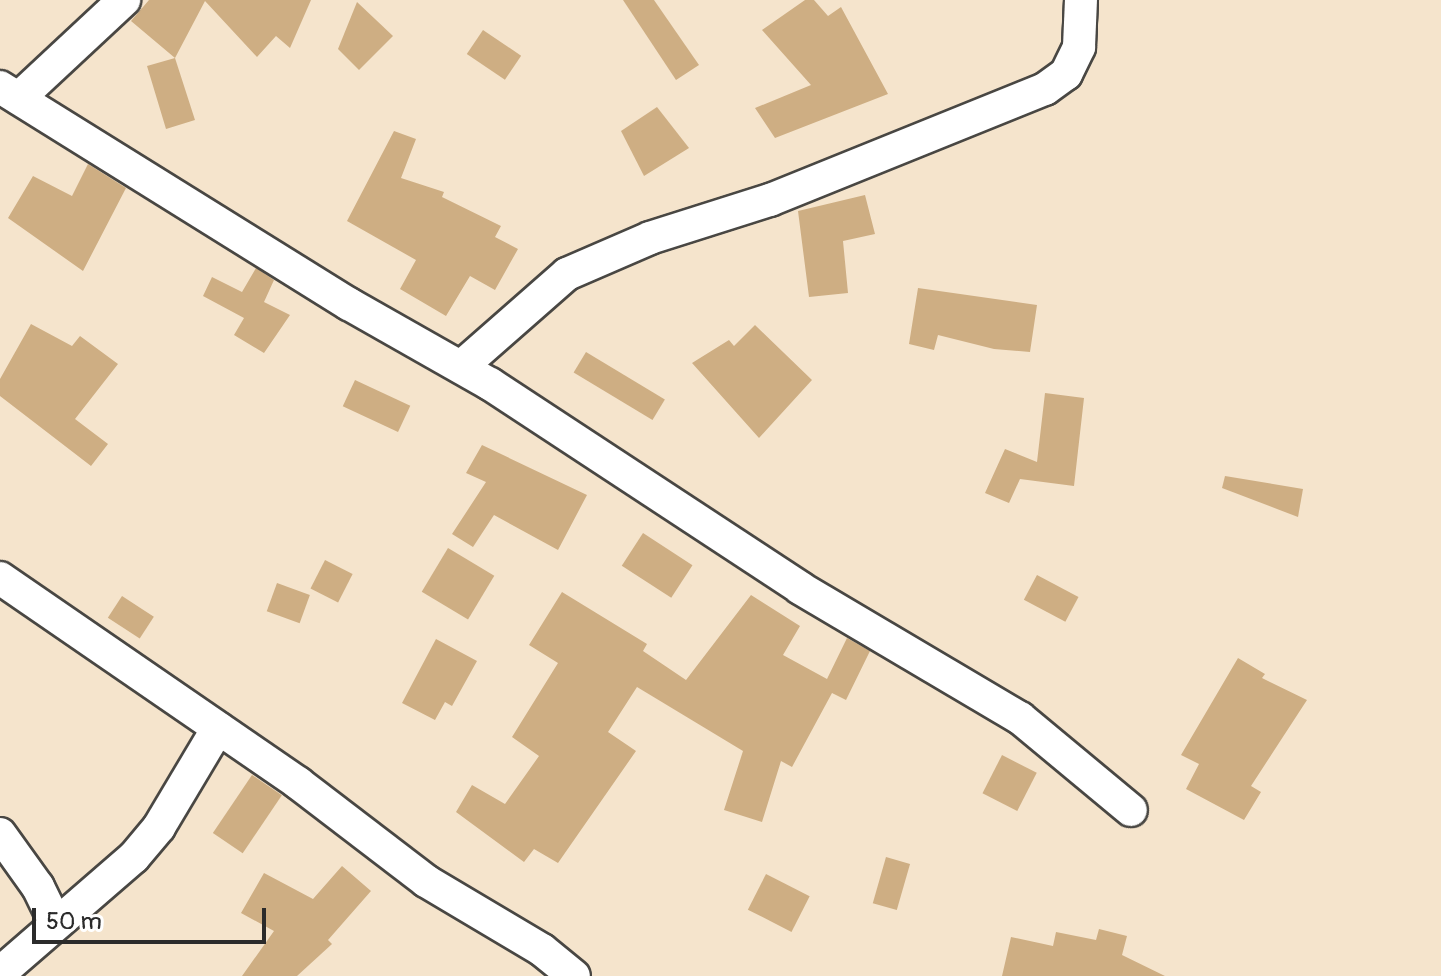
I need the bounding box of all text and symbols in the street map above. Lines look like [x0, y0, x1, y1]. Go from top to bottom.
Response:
scale bar [36, 892, 270, 942]
text: 50 m [46, 907, 102, 936]

